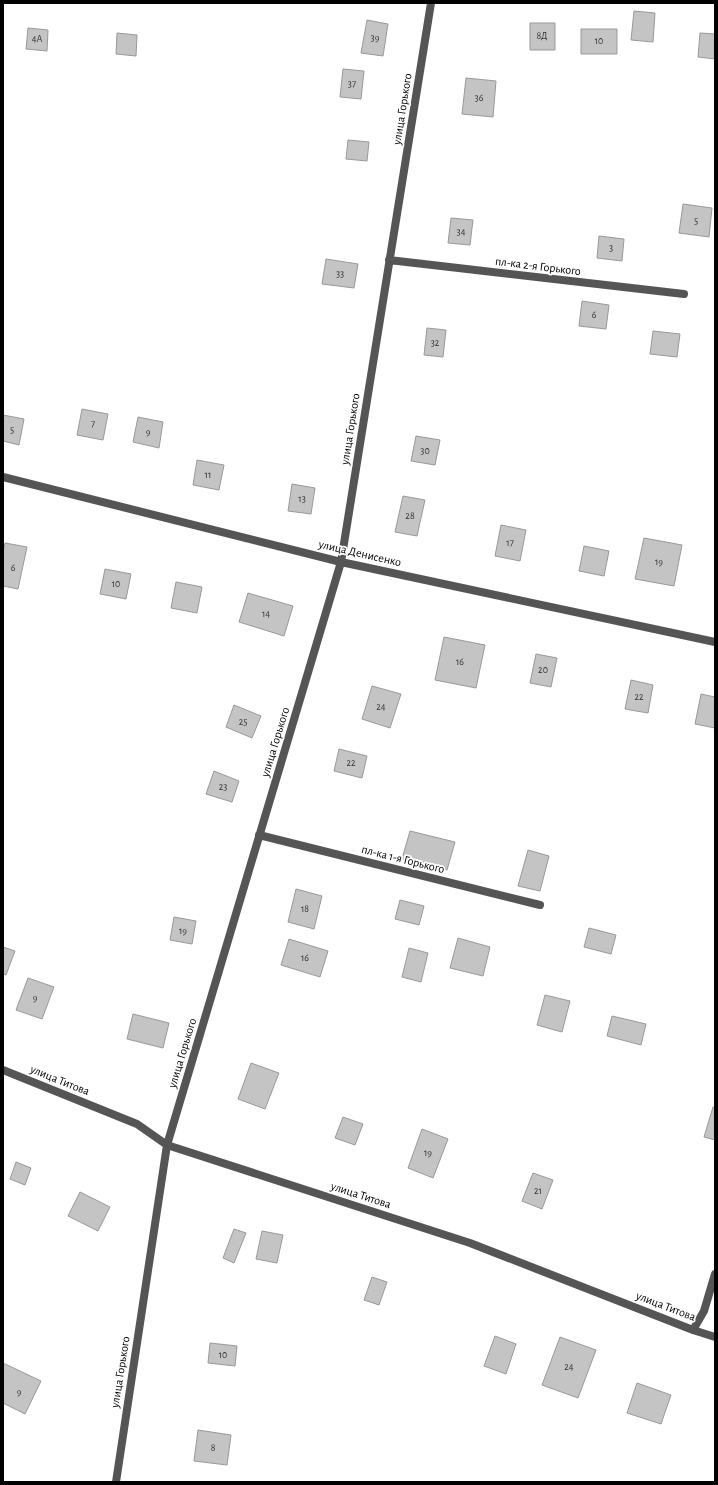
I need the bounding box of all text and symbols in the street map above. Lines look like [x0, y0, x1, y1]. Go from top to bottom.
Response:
house number: 8Д [536, 31, 548, 41]
house number: 39 [371, 33, 380, 43]
house number: 4А [32, 34, 42, 44]
house number: 10 [595, 36, 603, 46]
street label: улица Горького [390, 72, 415, 147]
house number: 37 [348, 79, 356, 89]
house number: 36 [475, 93, 484, 103]
house number: 5 [694, 216, 698, 226]
house number: 34 [457, 227, 466, 237]
house number: 3 [609, 243, 613, 253]
street label: пл-ка 2-я Горького [494, 255, 582, 277]
house number: 33 [336, 269, 344, 279]
house number: 6 [592, 310, 597, 320]
house number: 32 [431, 338, 440, 348]
street label: улица Горького [338, 392, 363, 467]
house number: 7 [91, 419, 95, 429]
house number: 5 [10, 425, 14, 435]
house number: 9 [146, 427, 151, 437]
house number: 30 [420, 446, 430, 456]
house number: 11 [205, 470, 211, 480]
house number: 13 [298, 494, 306, 504]
house number: 28 [405, 511, 415, 521]
street label: улица Денисенко [316, 537, 403, 569]
house number: 17 [506, 538, 514, 548]
house number: 19 [655, 557, 663, 567]
house number: 6 [11, 563, 16, 573]
house number: 10 [112, 579, 120, 589]
house number: 14 [262, 609, 270, 619]
house number: 16 [456, 657, 464, 667]
house number: 20 [538, 665, 548, 675]
house number: 22 [634, 692, 644, 702]
house number: 24 [376, 702, 386, 712]
street label: улица Горького [258, 706, 292, 779]
house number: 25 [239, 717, 247, 727]
house number: 22 [346, 758, 356, 768]
house number: 23 [219, 782, 227, 792]
street label: пл-ка 1-я Горького [360, 843, 446, 875]
house number: 18 [301, 904, 309, 914]
house number: 19 [179, 926, 187, 936]
house number: 16 [301, 953, 309, 963]
house number: 9 [33, 993, 38, 1003]
street label: улица Горького [165, 1017, 199, 1090]
street label: улица Титова [27, 1062, 92, 1098]
house number: 19 [424, 1148, 432, 1158]
street label: улица Титова [328, 1179, 393, 1211]
house number: 21 [534, 1186, 542, 1196]
street label: улица Титова [633, 1289, 698, 1324]
street label: улица Горького [108, 1335, 133, 1410]
house number: 10 [219, 1350, 227, 1360]
house number: 24 [564, 1362, 574, 1372]
house number: 9 [17, 1387, 22, 1397]
house number: 8 [211, 1443, 216, 1453]

